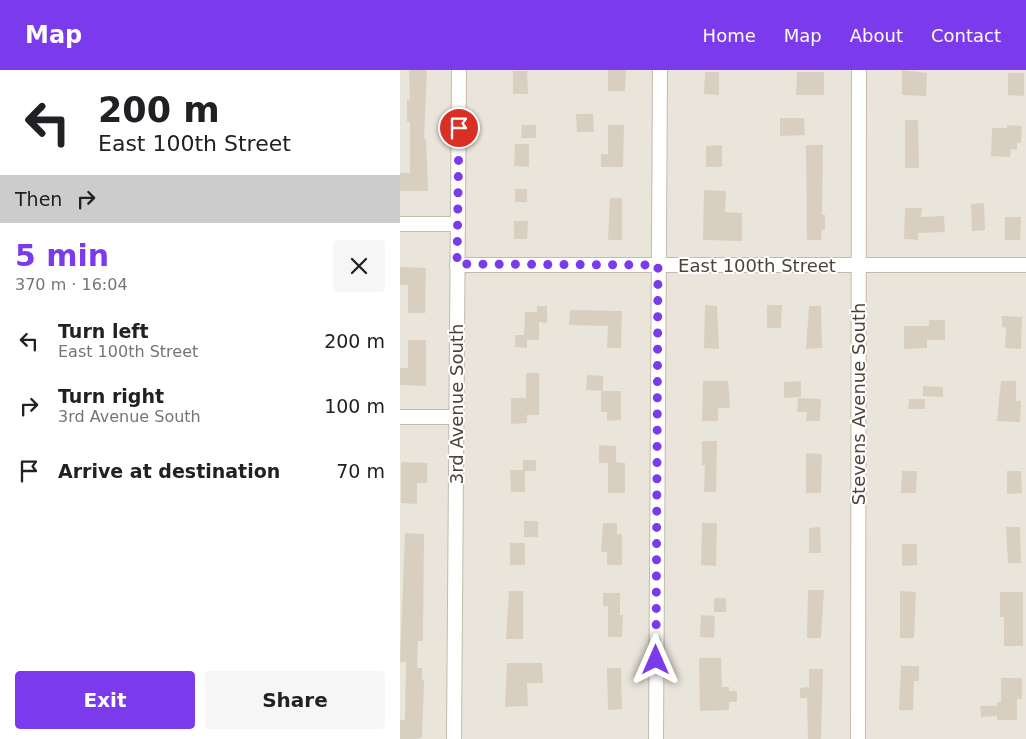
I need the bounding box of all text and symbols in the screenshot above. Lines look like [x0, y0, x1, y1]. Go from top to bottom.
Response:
text: Map [25, 21, 82, 49]
text: Home [703, 25, 756, 46]
text: Map [784, 25, 822, 46]
text: About [850, 25, 903, 46]
text: Contact [931, 25, 1001, 46]
icon: left [15, 90, 80, 155]
text: 200 m [98, 90, 220, 130]
pin [438, 107, 480, 149]
icon: arrive [445, 114, 473, 142]
text: East 100th Street [98, 131, 291, 156]
icon: right [72, 185, 100, 213]
text: Then [15, 188, 62, 210]
text: 5 min [15, 238, 109, 273]
button: close [333, 240, 385, 292]
street label: East 100th Street [678, 255, 836, 276]
text: 370 m · 16:04 [15, 275, 128, 294]
street label: Stevens Avenue South [848, 303, 869, 505]
text: Turn left [58, 320, 149, 342]
street label: 3rd Avenue South [446, 324, 467, 484]
icon: left [15, 327, 43, 355]
text: 200 m [324, 330, 385, 352]
text: East 100th Street [58, 342, 198, 361]
text: Turn right [58, 385, 164, 407]
icon: right [15, 392, 43, 420]
text: 100 m [324, 395, 385, 417]
text: 3rd Avenue South [58, 407, 201, 426]
icon: arrive [15, 457, 43, 485]
text: Arrive at destination [58, 460, 280, 482]
text: 70 m [336, 460, 385, 482]
position arrow [629, 633, 681, 685]
button: Exit [15, 671, 195, 729]
button: Share [205, 671, 385, 729]

